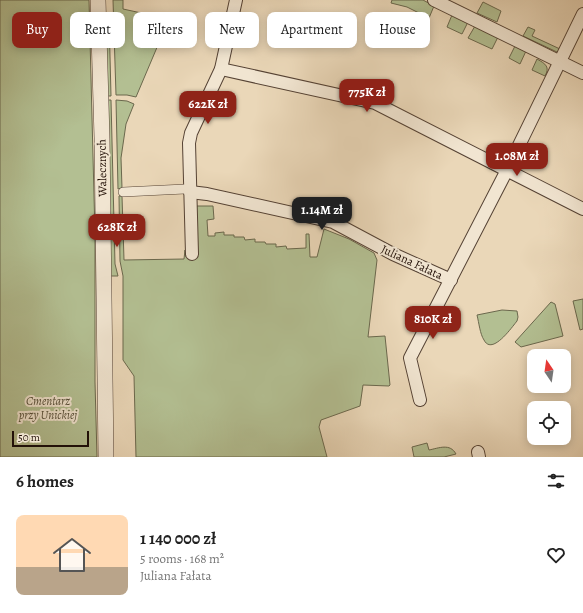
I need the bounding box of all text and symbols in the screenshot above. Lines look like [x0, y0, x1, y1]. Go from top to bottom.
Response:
chip: Buy [12, 12, 62, 48]
chip: Rent [70, 12, 125, 48]
chip: Filters [133, 12, 197, 48]
chip: New [205, 12, 259, 48]
chip: Apartment [267, 12, 357, 48]
chip: House [365, 12, 430, 48]
pin: 775K zł [330, 79, 404, 113]
text: 775K zł [348, 83, 386, 100]
pin: 622K zł [171, 91, 245, 125]
text: 622K zł [188, 95, 228, 112]
street label: Walecznych [93, 138, 111, 198]
pin: 1.08M zł [476, 143, 558, 177]
text: 1.08M zł [495, 147, 539, 164]
pin: 1.14M zł [281, 197, 363, 231]
text: 1.14M zł [301, 201, 343, 218]
pin: 628K zł [80, 214, 154, 248]
text: 628K zł [97, 218, 137, 235]
street label: Juliana Fałata [379, 241, 446, 283]
pin: 810K zł [396, 306, 470, 340]
text: 810K zł [414, 310, 452, 327]
north arrow [527, 349, 571, 393]
map controls [527, 349, 571, 445]
park label: Cmentarz przy Unickiej [18, 393, 77, 423]
button: locate [527, 401, 571, 445]
scale bar [12, 429, 89, 448]
text: 50 m [18, 430, 40, 445]
text: 6 homes [16, 470, 74, 493]
icon: filters [545, 470, 567, 492]
text: 1 140 000 zł [140, 527, 216, 550]
icon: home [48, 531, 96, 579]
icon: heart [545, 544, 567, 566]
text: 5 rooms · 168 m² [140, 550, 224, 567]
text: Juliana Fałata [140, 567, 212, 584]

